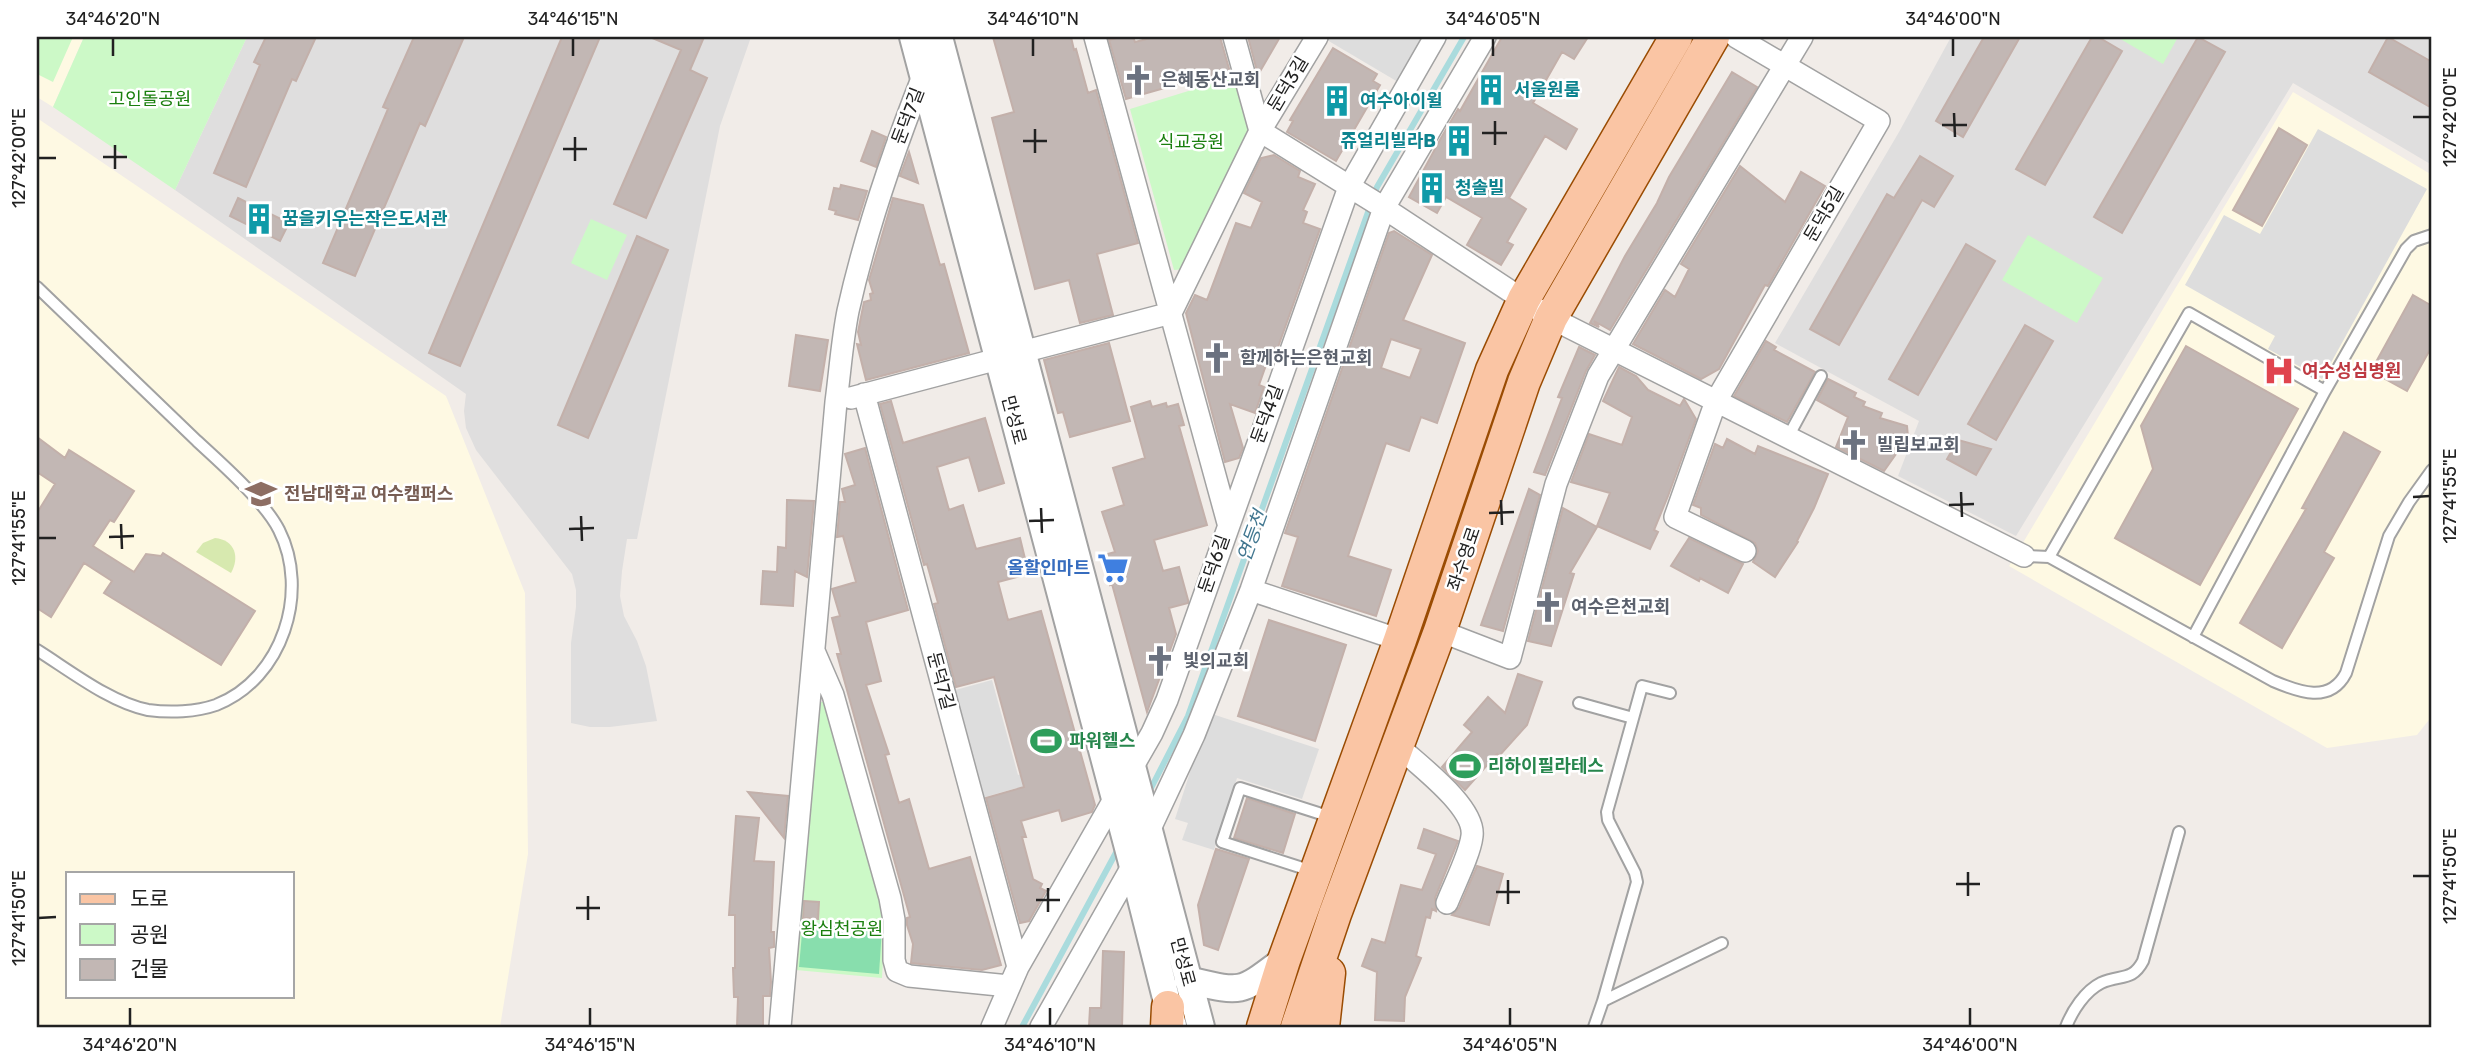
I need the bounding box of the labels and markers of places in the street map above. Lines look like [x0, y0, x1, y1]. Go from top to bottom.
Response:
church icon: 은혜동산교회 [1121, 63, 1155, 97]
place label: 은혜동산교회 [1161, 69, 1260, 91]
building icon: 서울원룸 [1474, 73, 1508, 107]
place label: 서울원룸 [1514, 79, 1580, 101]
building icon: 여수아이윌 [1320, 84, 1354, 118]
place label: 여수아이윌 [1360, 90, 1443, 112]
building icon: 쥬얼리빌라B [1442, 124, 1476, 158]
place label: 쥬얼리빌라B [1341, 130, 1436, 152]
building icon: 청솔빌 [1415, 171, 1449, 205]
place label: 청솔빌 [1455, 177, 1505, 199]
building icon: 꿈을키우는작은도서관 [242, 202, 276, 236]
place label: 꿈을키우는작은도서관 [282, 208, 448, 230]
church icon: 함께하는은현교회 [1200, 341, 1234, 375]
place label: 함께하는은현교회 [1240, 347, 1372, 369]
hospital icon: 여수성심병원 [2262, 354, 2296, 388]
place label: 여수성심병원 [2302, 360, 2401, 382]
church icon: 빌립보교회 [1837, 428, 1871, 462]
place label: 빌립보교회 [1877, 434, 1960, 456]
school or university icon: 전남대학교 여수캠퍼스 [244, 477, 278, 511]
place label: 전남대학교 여수캠퍼스 [284, 483, 453, 505]
supermarket icon: 올할인마트 [1096, 551, 1130, 585]
place label: 올할인마트 [1007, 557, 1090, 579]
church icon: 여수은천교회 [1531, 590, 1565, 624]
place label: 여수은천교회 [1571, 596, 1670, 618]
church icon: 빛의교회 [1143, 644, 1177, 678]
place label: 빛의교회 [1183, 650, 1249, 672]
sports icon: 파워헬스 [1029, 724, 1063, 758]
place label: 파워헬스 [1069, 730, 1135, 752]
sports icon: 리하이필라테스 [1448, 749, 1482, 783]
place label: 리하이필라테스 [1488, 755, 1604, 777]

